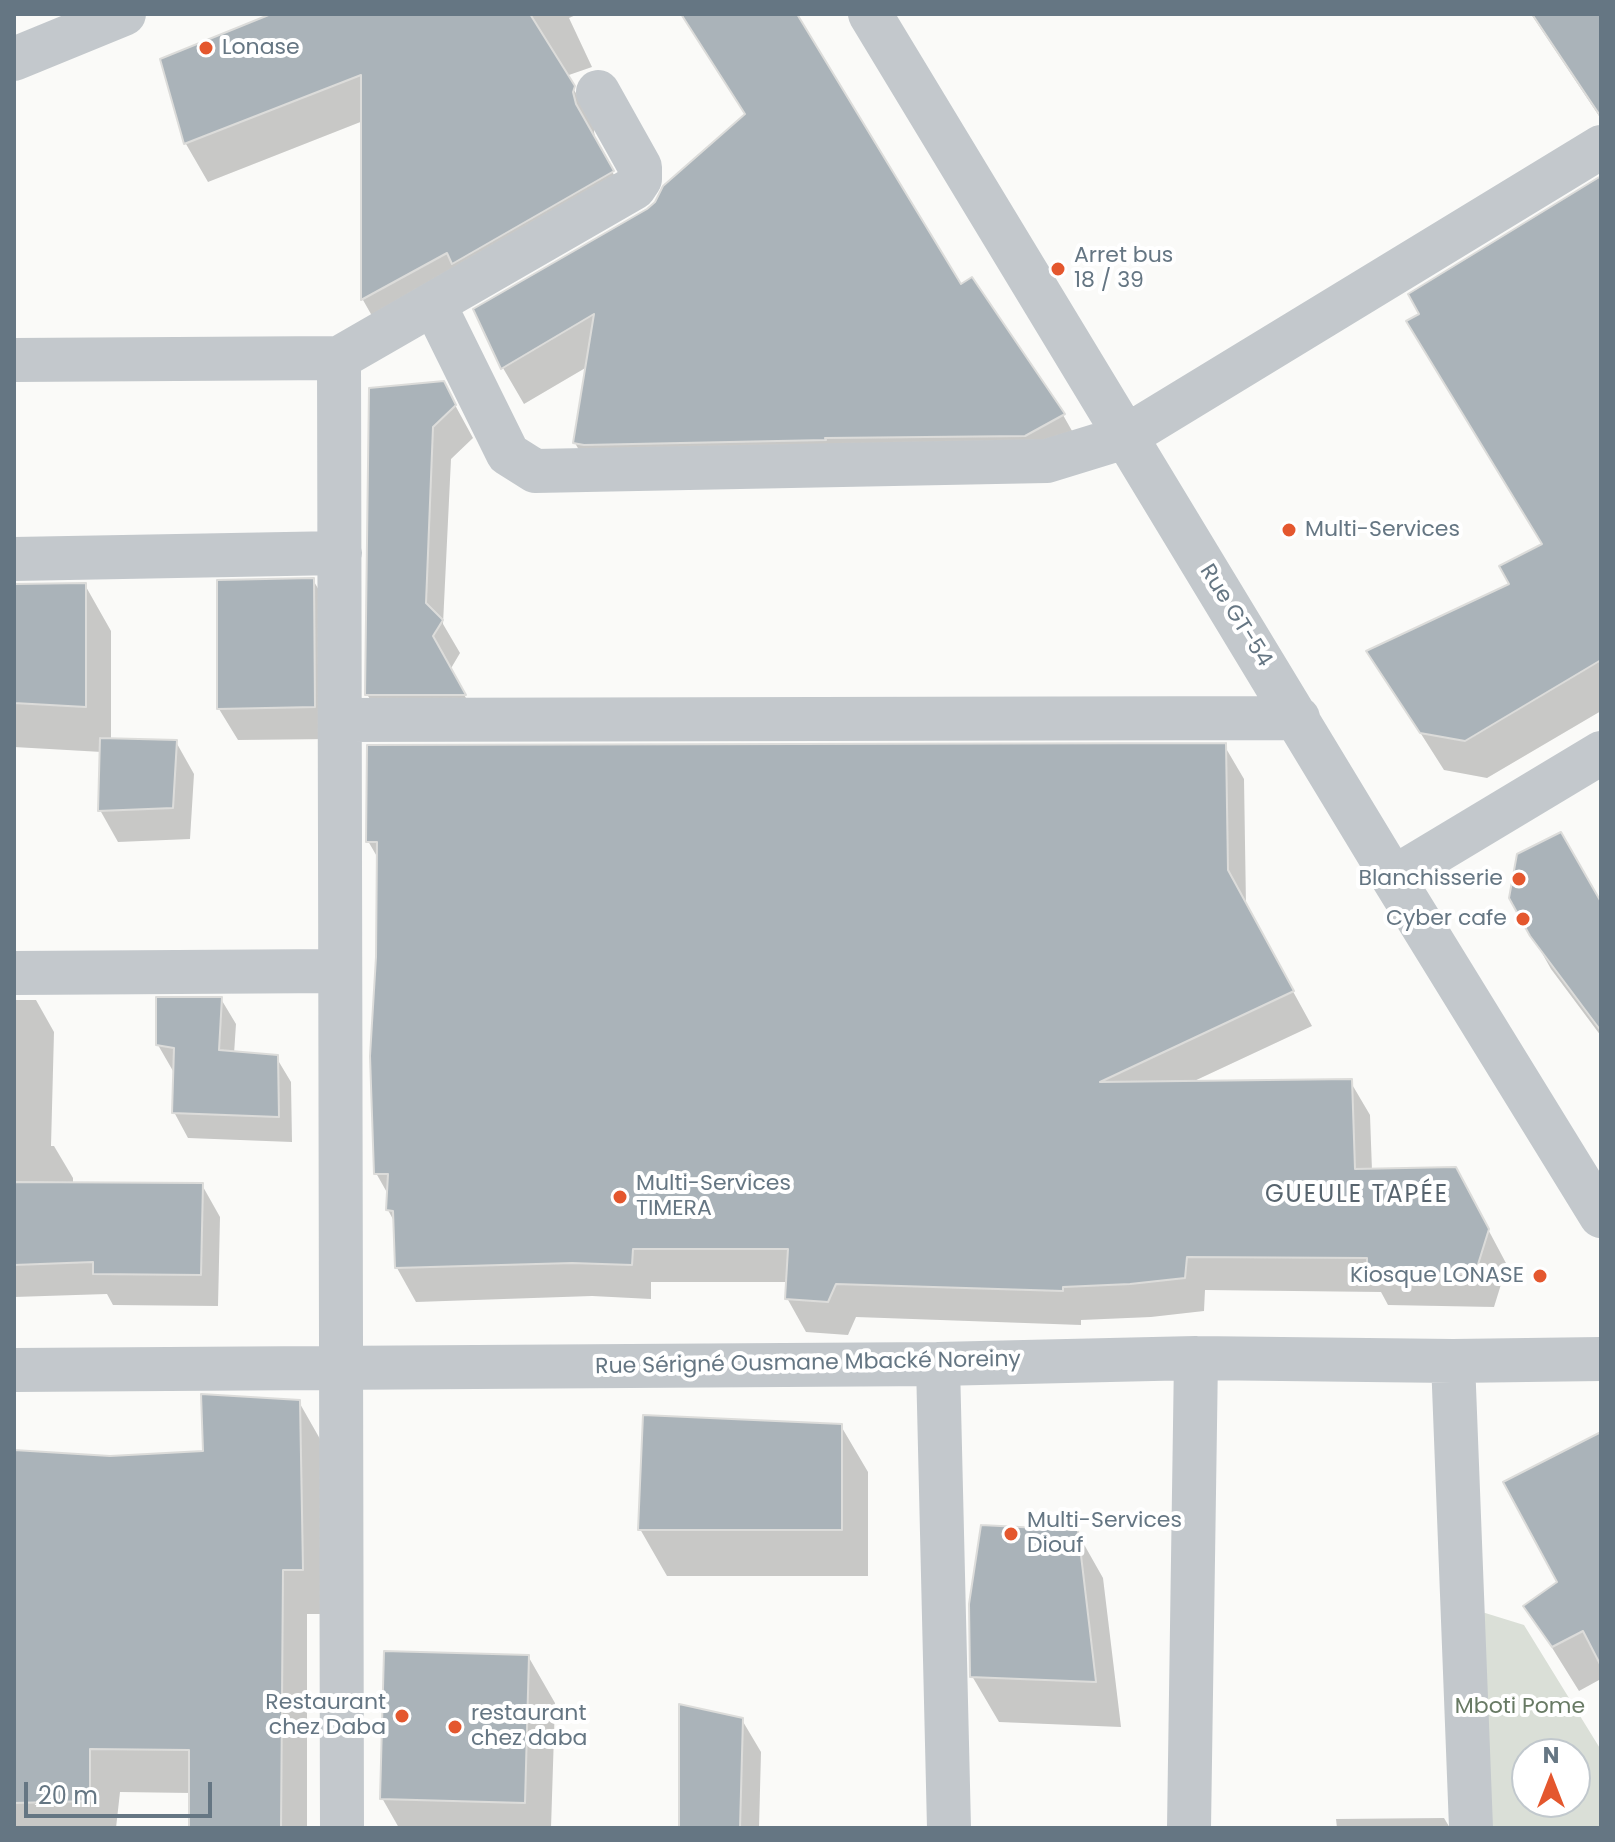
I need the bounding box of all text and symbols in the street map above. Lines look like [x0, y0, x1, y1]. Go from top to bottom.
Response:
place label: Lonase [222, 35, 300, 61]
marker: Lonase [197, 39, 215, 57]
place label: Arret bus 18 / 39 [1074, 243, 1173, 294]
marker: Arret bus 18 / 39 [1049, 260, 1067, 278]
place label: Multi-Services [1305, 517, 1460, 543]
marker: Multi-Services [1280, 521, 1298, 539]
street label: Rue GT-54 [1193, 560, 1277, 672]
place label: Blanchisserie [1358, 866, 1503, 892]
marker: Blanchisserie [1510, 870, 1528, 888]
place label: Cyber cafe [1386, 906, 1507, 932]
marker: Cyber cafe [1514, 910, 1532, 928]
place label: Multi-Services TIMERA [636, 1171, 791, 1222]
district label: GUEULE TAPÉE [1265, 1182, 1449, 1210]
marker: Multi-Services TIMERA [611, 1188, 629, 1206]
place label: Kiosque LONASE [1350, 1263, 1524, 1289]
marker: Kiosque LONASE [1531, 1267, 1549, 1285]
street label: Rue Sérigné Ousmane Mbacké Noreiny [595, 1347, 1021, 1381]
place label: Multi-Services Diouf [1027, 1508, 1182, 1560]
marker: Multi-Services Diouf [1002, 1525, 1020, 1543]
place label: Restaurant chez Daba [265, 1690, 386, 1742]
park label: Mboti Pome [1455, 1694, 1585, 1720]
place label: restaurant chez daba [471, 1701, 587, 1752]
marker: Restaurant chez Daba [393, 1707, 411, 1725]
marker: restaurant chez daba [446, 1718, 464, 1736]
north arrow [1511, 1738, 1591, 1818]
text: N [1543, 1740, 1559, 1771]
scale bar [28, 1766, 216, 1816]
text: 20 m [38, 1779, 98, 1812]

